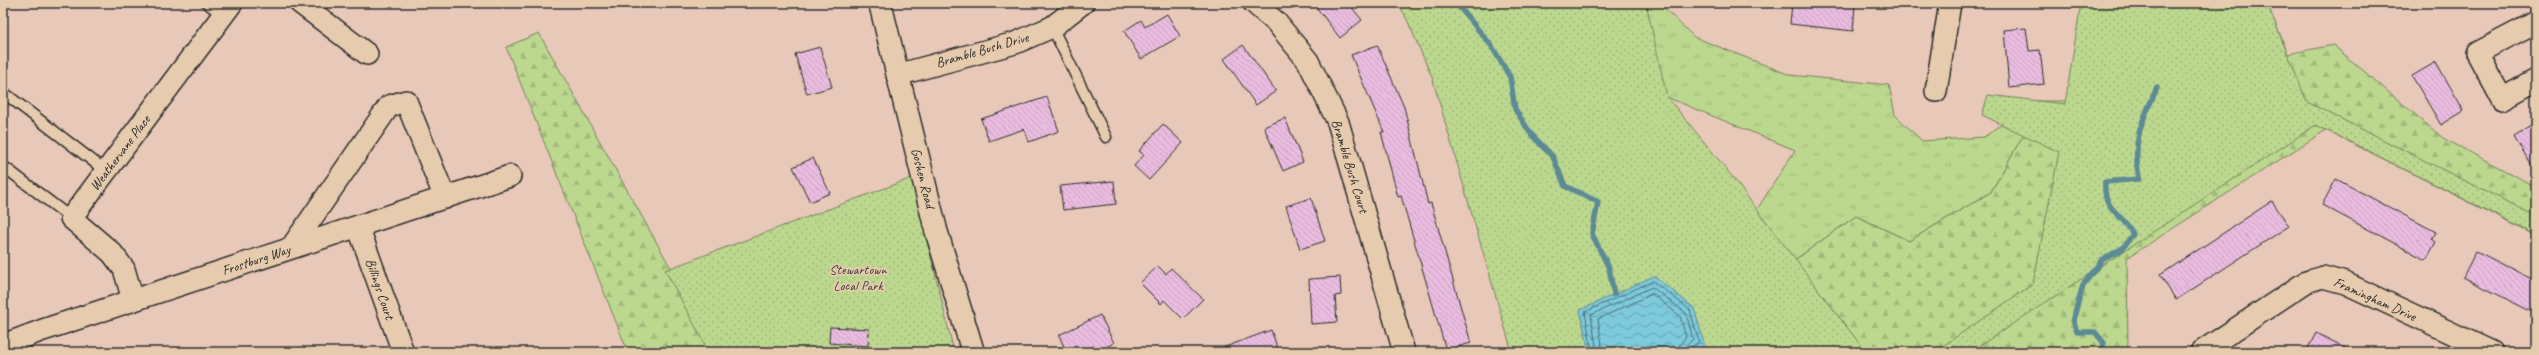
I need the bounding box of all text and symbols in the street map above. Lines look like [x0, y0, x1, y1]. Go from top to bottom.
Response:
street label: Bramble Bush Drive [934, 28, 1032, 71]
street label: Weathervane Place [86, 111, 155, 194]
street label: Bramble Bush Court [1328, 117, 1373, 216]
street label: Goshen Road [907, 146, 939, 212]
street label: Frostburg Way [220, 241, 293, 279]
street label: Billings Court [362, 256, 399, 323]
park label: Stewartown Local Park [829, 261, 887, 294]
street label: Framingham Drive [2331, 273, 2420, 325]

